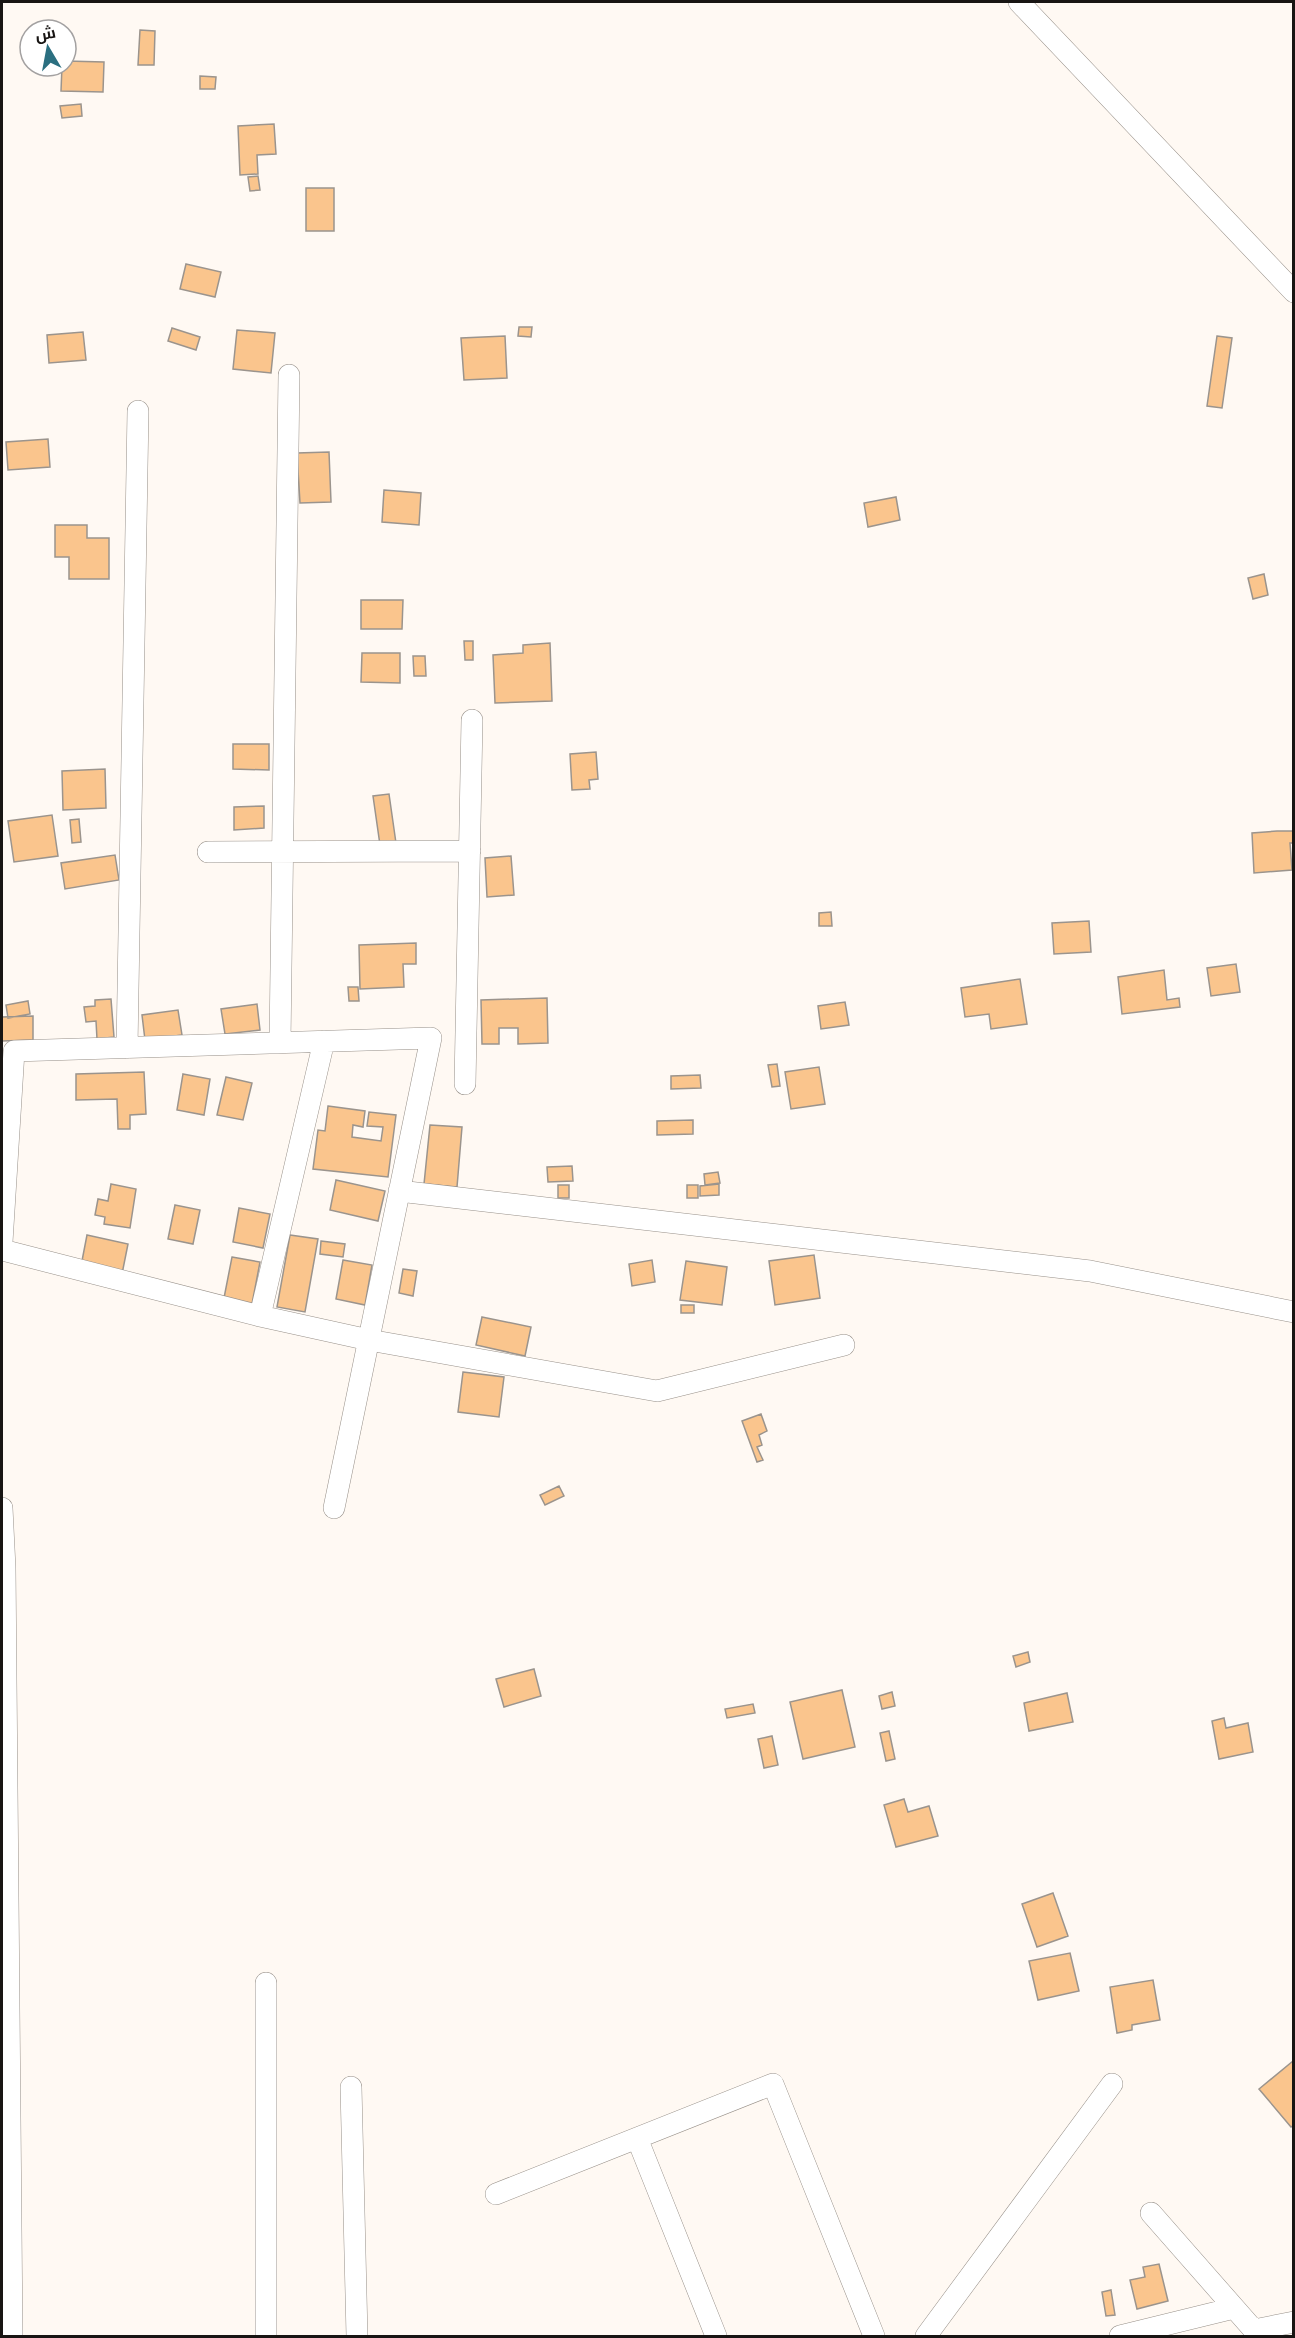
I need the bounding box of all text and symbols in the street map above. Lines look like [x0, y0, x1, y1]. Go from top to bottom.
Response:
north arrow [18, 18, 78, 78]
text: ش [34, 23, 57, 46]

